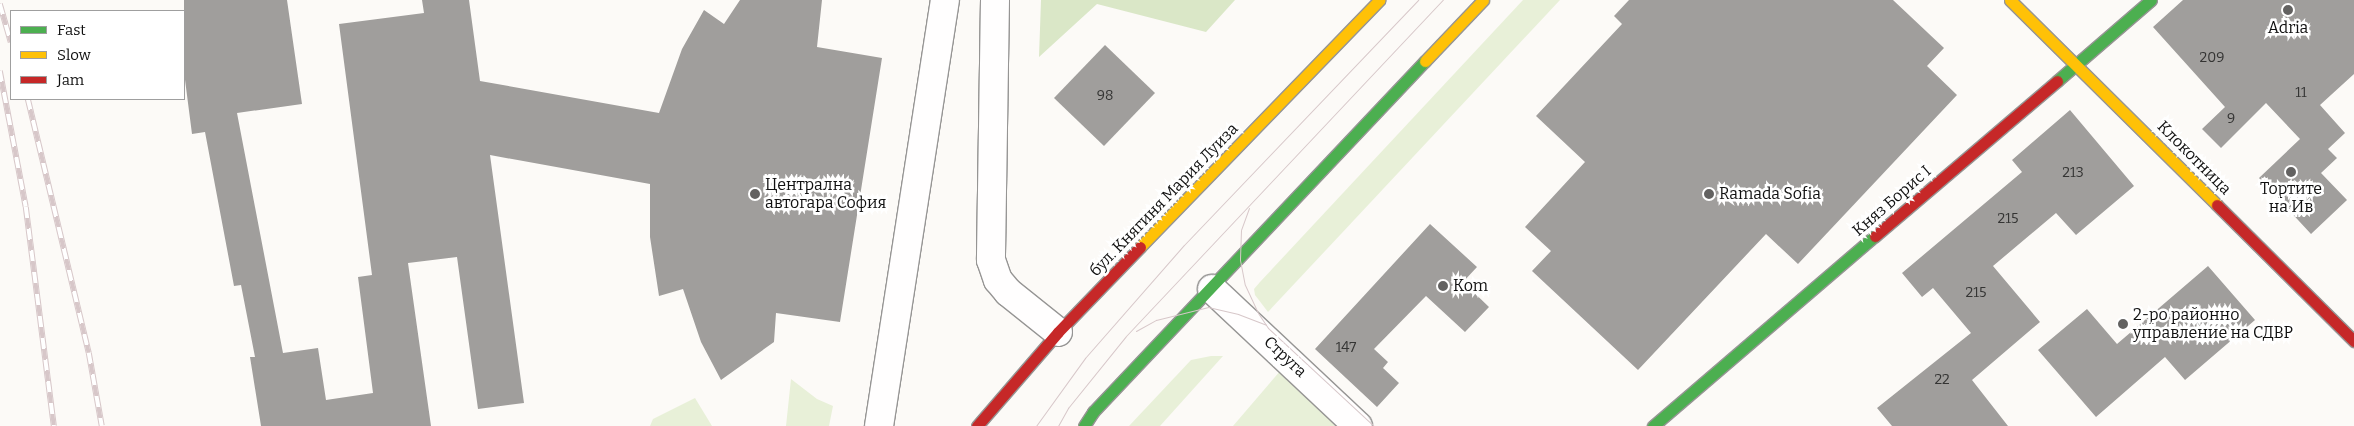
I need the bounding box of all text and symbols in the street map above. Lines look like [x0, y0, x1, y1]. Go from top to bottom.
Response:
marker: Adria [2282, 4, 2294, 16]
legend [10, 10, 185, 100]
place label: Adria [2268, 18, 2308, 38]
text: Fast [57, 21, 86, 39]
text: Slow [57, 46, 91, 64]
house number: 209 [2200, 50, 2224, 66]
text: Jam [57, 71, 84, 89]
house number: 11 [2295, 85, 2307, 101]
house number: 98 [1097, 88, 1113, 104]
house number: 9 [2227, 111, 2235, 127]
street label: Клокотница [2153, 117, 2235, 199]
street label: бул. Княгиня Мария Луиза [1086, 119, 1242, 281]
street label: Княз Борис I [1849, 162, 1935, 240]
house number: 213 [2062, 165, 2084, 181]
marker: Тортите на Ив [2285, 166, 2297, 178]
place label: Централна автогара София [765, 175, 886, 213]
place label: Тортите на Ив [2260, 179, 2322, 217]
place label: Ramada Sofia [1719, 184, 1821, 204]
marker: Централна автогара София [749, 188, 761, 200]
marker: Ramada Sofia [1703, 188, 1715, 200]
house number: 215 [1998, 211, 2018, 227]
place label: Kom [1453, 276, 1488, 296]
marker: Kom [1437, 280, 1449, 292]
house number: 215 [1966, 285, 1986, 301]
place label: 2-ро районно управление на СДВР [2133, 305, 2293, 343]
marker: 2-ро районно управление на СДВР [2117, 318, 2129, 330]
street label: Струга [1260, 332, 1310, 382]
house number: 147 [1336, 340, 1356, 356]
house number: 22 [1934, 372, 1950, 388]

